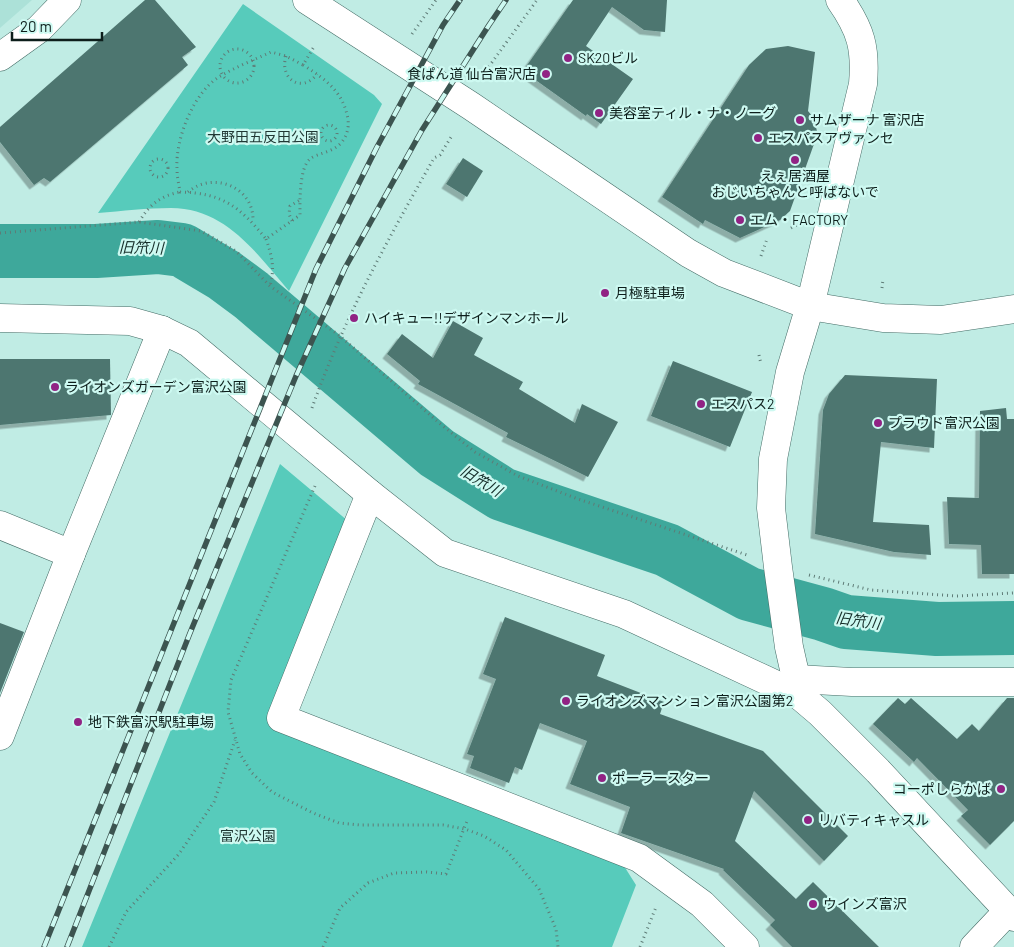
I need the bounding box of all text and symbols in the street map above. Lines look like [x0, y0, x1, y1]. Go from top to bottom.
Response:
scale bar [12, 10, 102, 42]
text: 20 m [20, 17, 52, 35]
place label: SK20ビル [578, 49, 638, 66]
marker: SK20ビル [562, 52, 574, 64]
place label: 食ぱん道 仙台富沢店 [407, 65, 536, 82]
marker: 食ぱん道 仙台富沢店 [540, 68, 552, 80]
place label: 美容室ティル・ナ・ノーグ [609, 104, 776, 121]
marker: 美容室ティル・ナ・ノーグ [593, 107, 605, 119]
place label: サムザーナ 富沢店 [810, 111, 925, 128]
marker: サムザーナ 富沢店 [794, 114, 806, 126]
park label: 大野田五反田公園 [207, 128, 319, 145]
place label: エスパスアヴァンセ [768, 129, 894, 146]
marker: エスパスアヴァンセ [752, 132, 764, 144]
marker: えぇ居酒屋 おじいちゃんと呼ばないで [789, 154, 801, 166]
place label: えぇ居酒屋 おじいちゃんと呼ばないで [711, 167, 879, 200]
place label: エム・FACTORY [750, 211, 848, 228]
marker: エム・FACTORY [734, 214, 746, 226]
water label: 旧笊川 [118, 238, 166, 256]
place label: 月極駐車場 [615, 284, 685, 301]
marker: 月極駐車場 [599, 287, 611, 299]
place label: ハイキュー!!デザインマンホール [364, 309, 569, 326]
marker: ハイキュー!!デザインマンホール [348, 312, 360, 324]
place label: ライオンズガーデン富沢公園 [65, 378, 247, 395]
marker: ライオンズガーデン富沢公園 [49, 381, 61, 393]
place label: エスパス2 [711, 395, 775, 412]
marker: エスパス2 [695, 398, 707, 410]
place label: プラウド富沢公園 [888, 414, 1000, 431]
marker: プラウド富沢公園 [872, 417, 884, 429]
water label: 旧笊川 [458, 461, 507, 500]
water label: 旧笊川 [835, 608, 884, 632]
place label: ライオンズマンション富沢公園第2 [576, 692, 793, 709]
marker: ライオンズマンション富沢公園第2 [560, 695, 572, 707]
place label: 地下鉄富沢駅駐車場 [88, 713, 214, 730]
marker: 地下鉄富沢駅駐車場 [72, 716, 84, 728]
place label: ポーラースター [612, 769, 709, 786]
marker: ポーラースター [596, 772, 608, 784]
place label: コーポしらかば [893, 780, 991, 797]
marker: コーポしらかば [995, 783, 1007, 795]
place label: リバティキャスル [818, 811, 929, 828]
marker: リバティキャスル [802, 814, 814, 826]
park label: 富沢公園 [220, 827, 276, 844]
place label: ウインズ富沢 [823, 895, 907, 912]
marker: ウインズ富沢 [807, 898, 819, 910]

